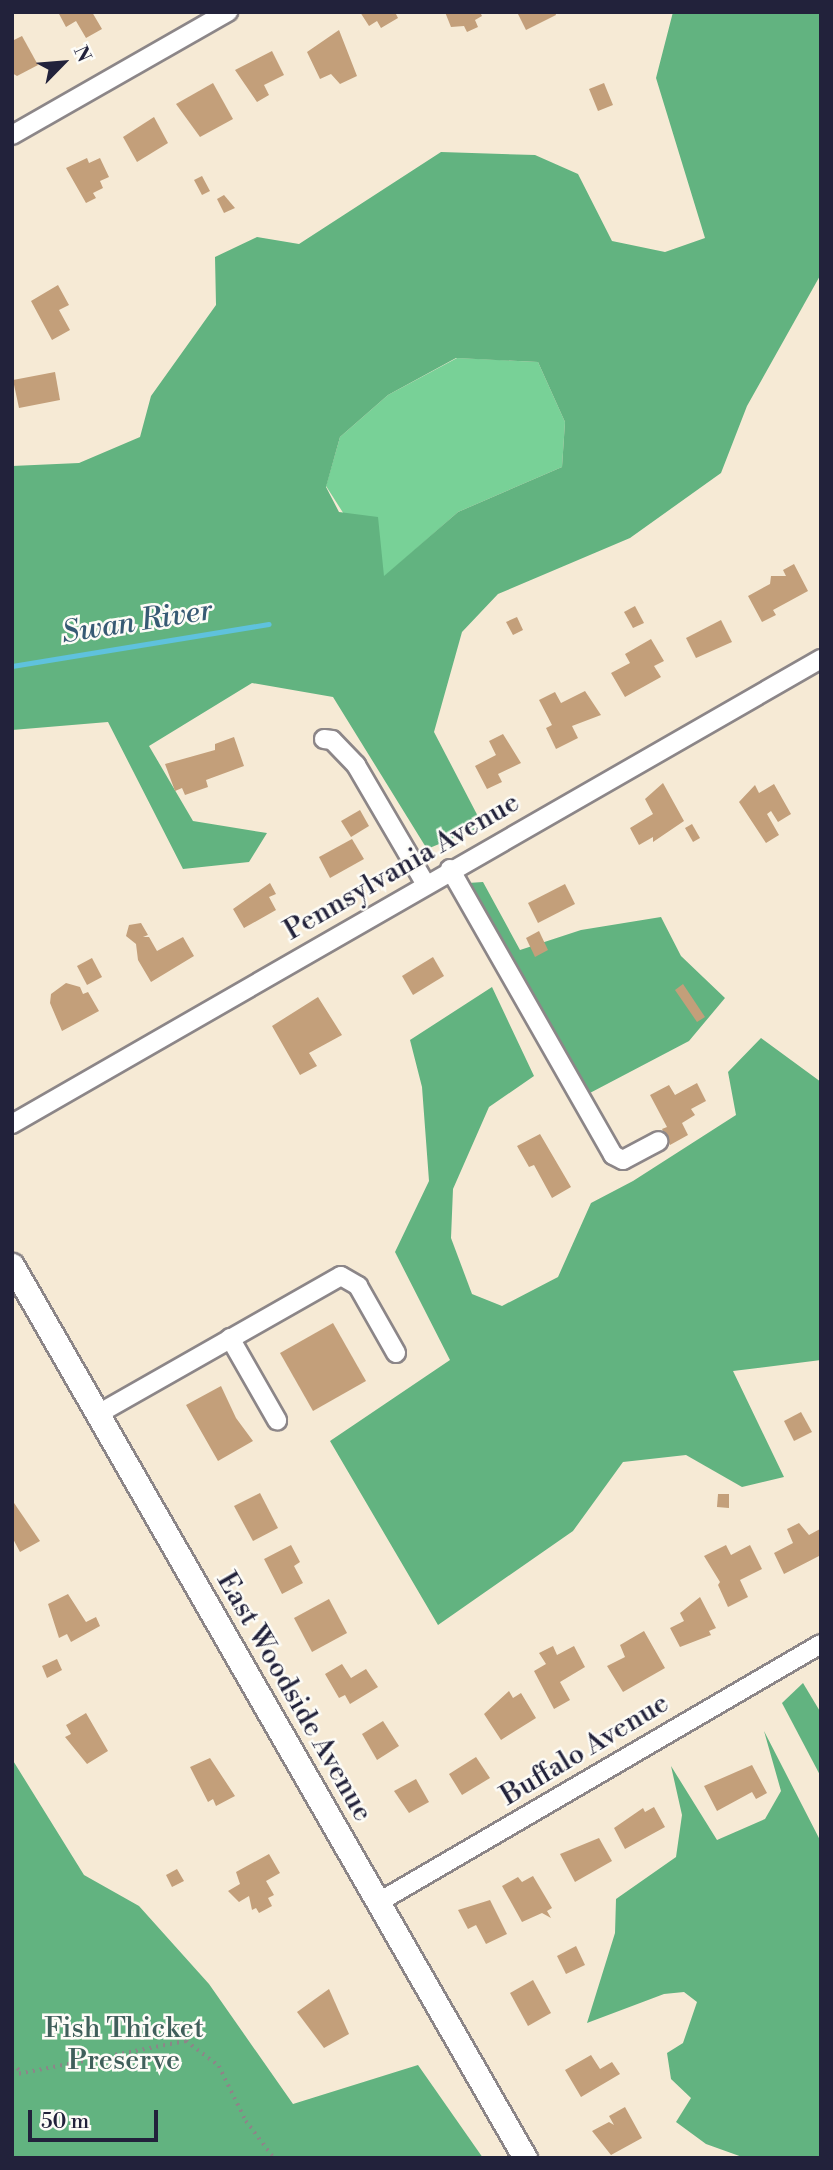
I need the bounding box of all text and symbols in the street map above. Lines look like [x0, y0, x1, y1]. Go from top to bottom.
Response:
north arrow [28, 28, 98, 98]
text: N [68, 42, 96, 66]
water label: Swan River [59, 592, 215, 652]
street label: Pennsylvania Avenue [278, 786, 526, 948]
street label: East Woodside Avenue [209, 1566, 379, 1828]
street label: Buffalo Avenue [495, 1687, 675, 1813]
park label: Fish Thicket Preserve [44, 2012, 204, 2078]
scale bar [32, 2096, 161, 2140]
text: 50 m [41, 2109, 89, 2135]

